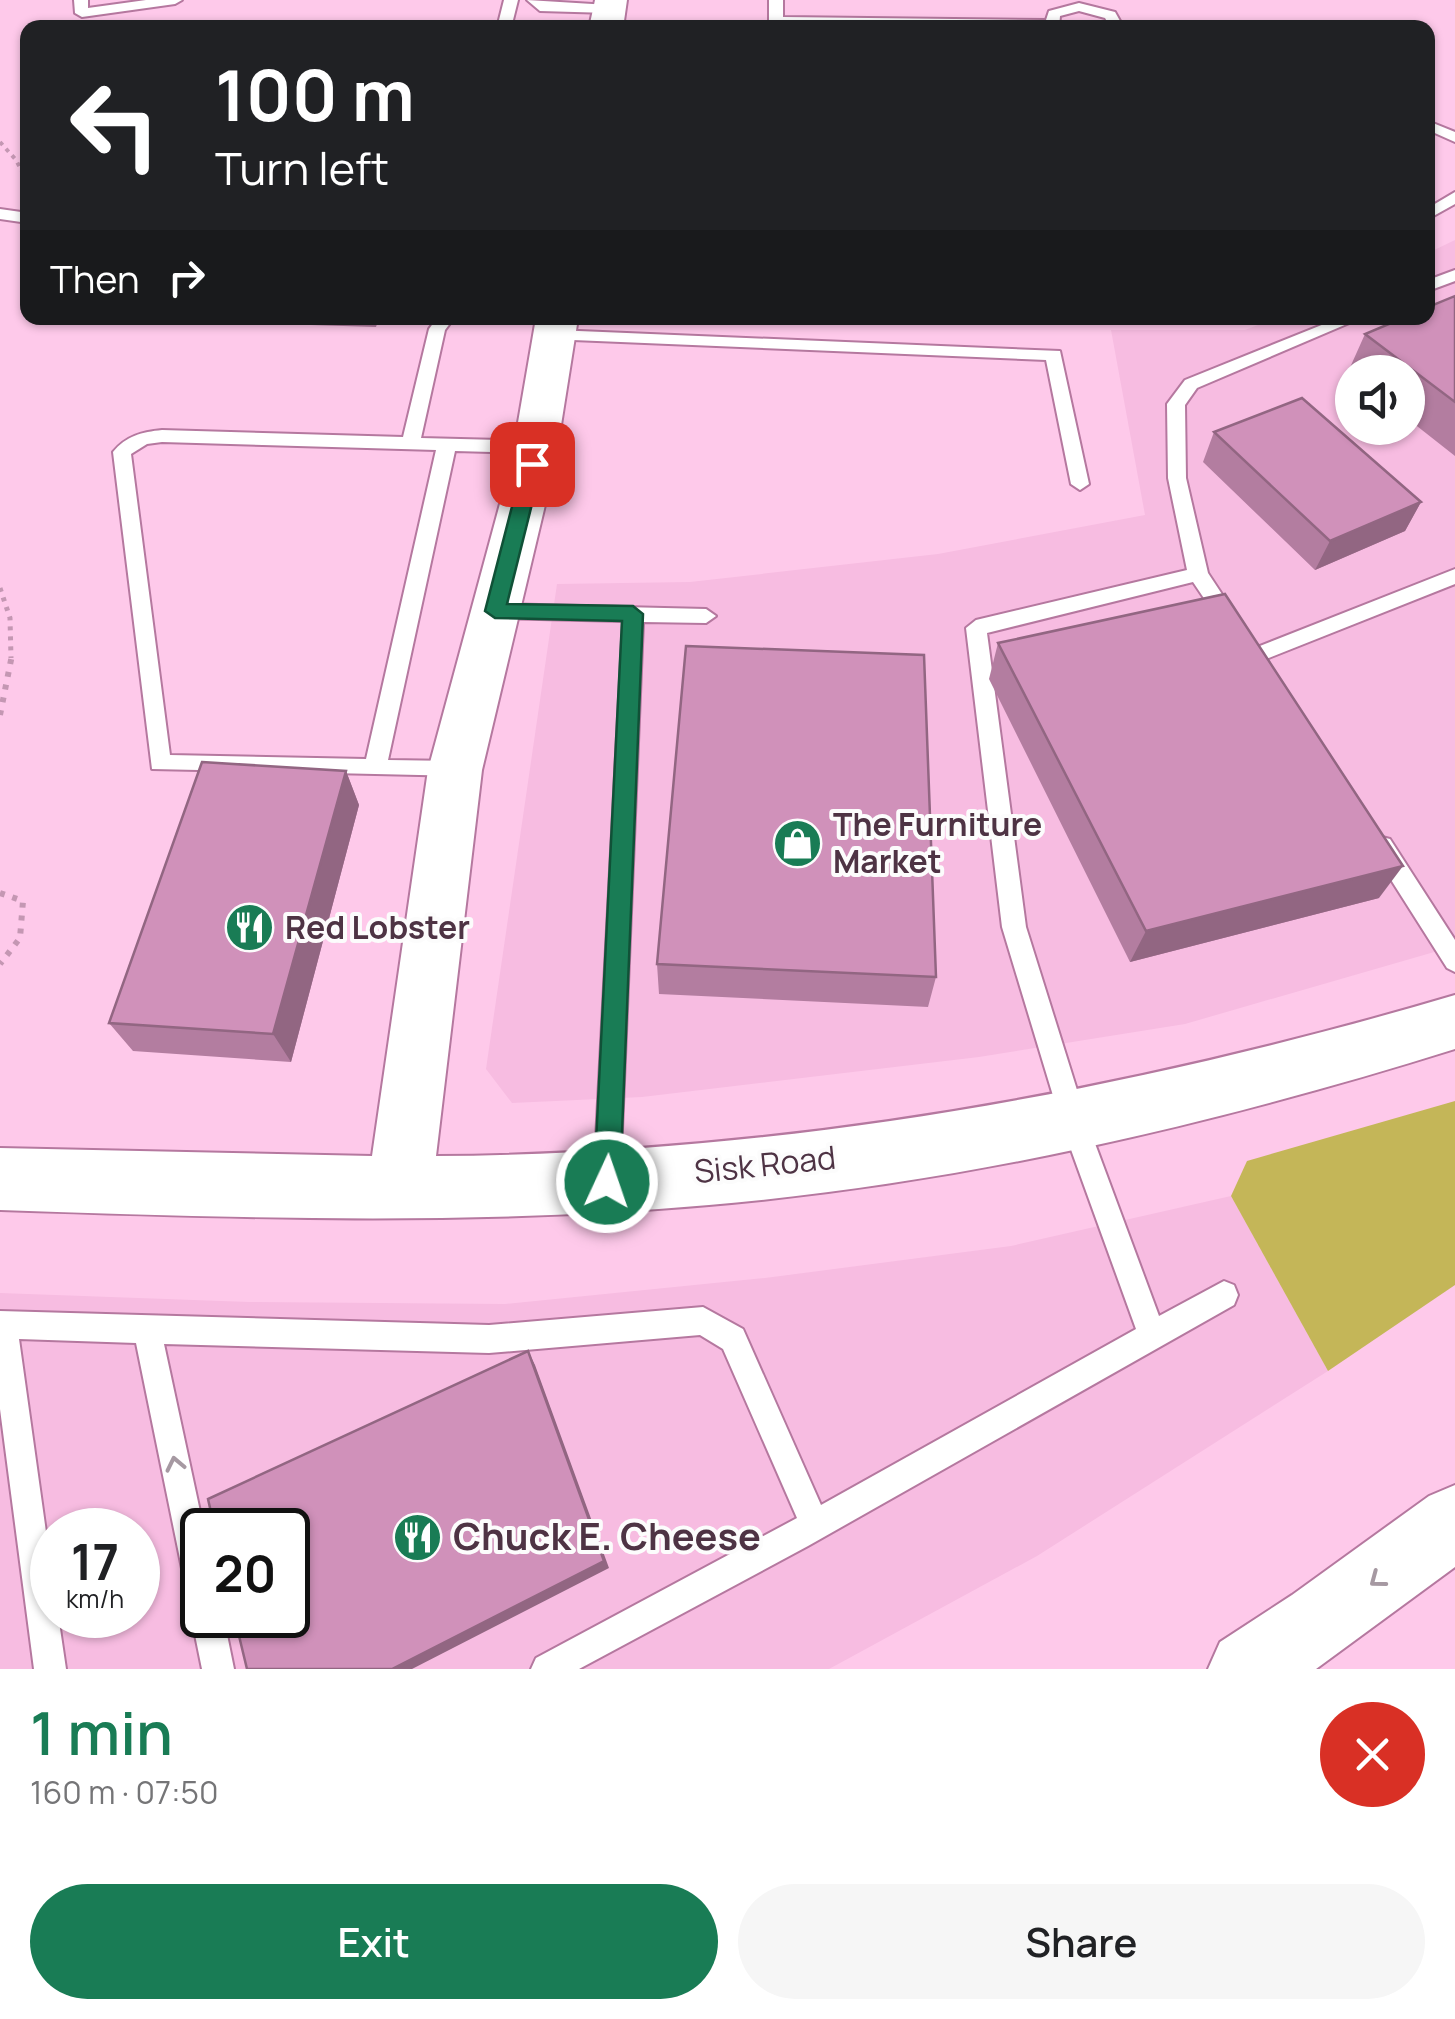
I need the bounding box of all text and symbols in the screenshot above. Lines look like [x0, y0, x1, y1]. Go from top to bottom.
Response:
text: 100 m [215, 46, 415, 142]
icon: left [50, 60, 180, 190]
text: Turn left [215, 137, 389, 199]
icon: right [159, 250, 214, 305]
text: Then [50, 252, 139, 304]
map controls [1335, 355, 1425, 445]
button: sound [1335, 355, 1425, 445]
pin [490, 422, 575, 507]
icon: arrive [505, 437, 560, 492]
place label: The Furniture Market [833, 802, 1042, 883]
shop icon: The Furniture Market [772, 817, 824, 869]
restaurant icon: Red Lobster [224, 902, 276, 954]
place label: Red Lobster [285, 905, 470, 949]
position arrow [555, 1130, 659, 1234]
street label: Sisk Road [692, 1135, 838, 1193]
one-way arrow [166, 1455, 187, 1472]
speed limit sign: 20 [180, 1508, 310, 1638]
place label: Chuck E. Cheese [453, 1509, 761, 1561]
restaurant icon: Chuck E. Cheese [392, 1511, 444, 1563]
text: 17 [71, 1527, 119, 1595]
one-way arrow [1370, 1568, 1388, 1585]
text: km/h [66, 1581, 124, 1616]
text: 1 min [30, 1691, 173, 1773]
button: close [1320, 1702, 1425, 1807]
text: 160 m · 07:50 [30, 1770, 219, 1814]
button: Exit [30, 1884, 718, 1999]
button: Share [738, 1884, 1425, 1999]

